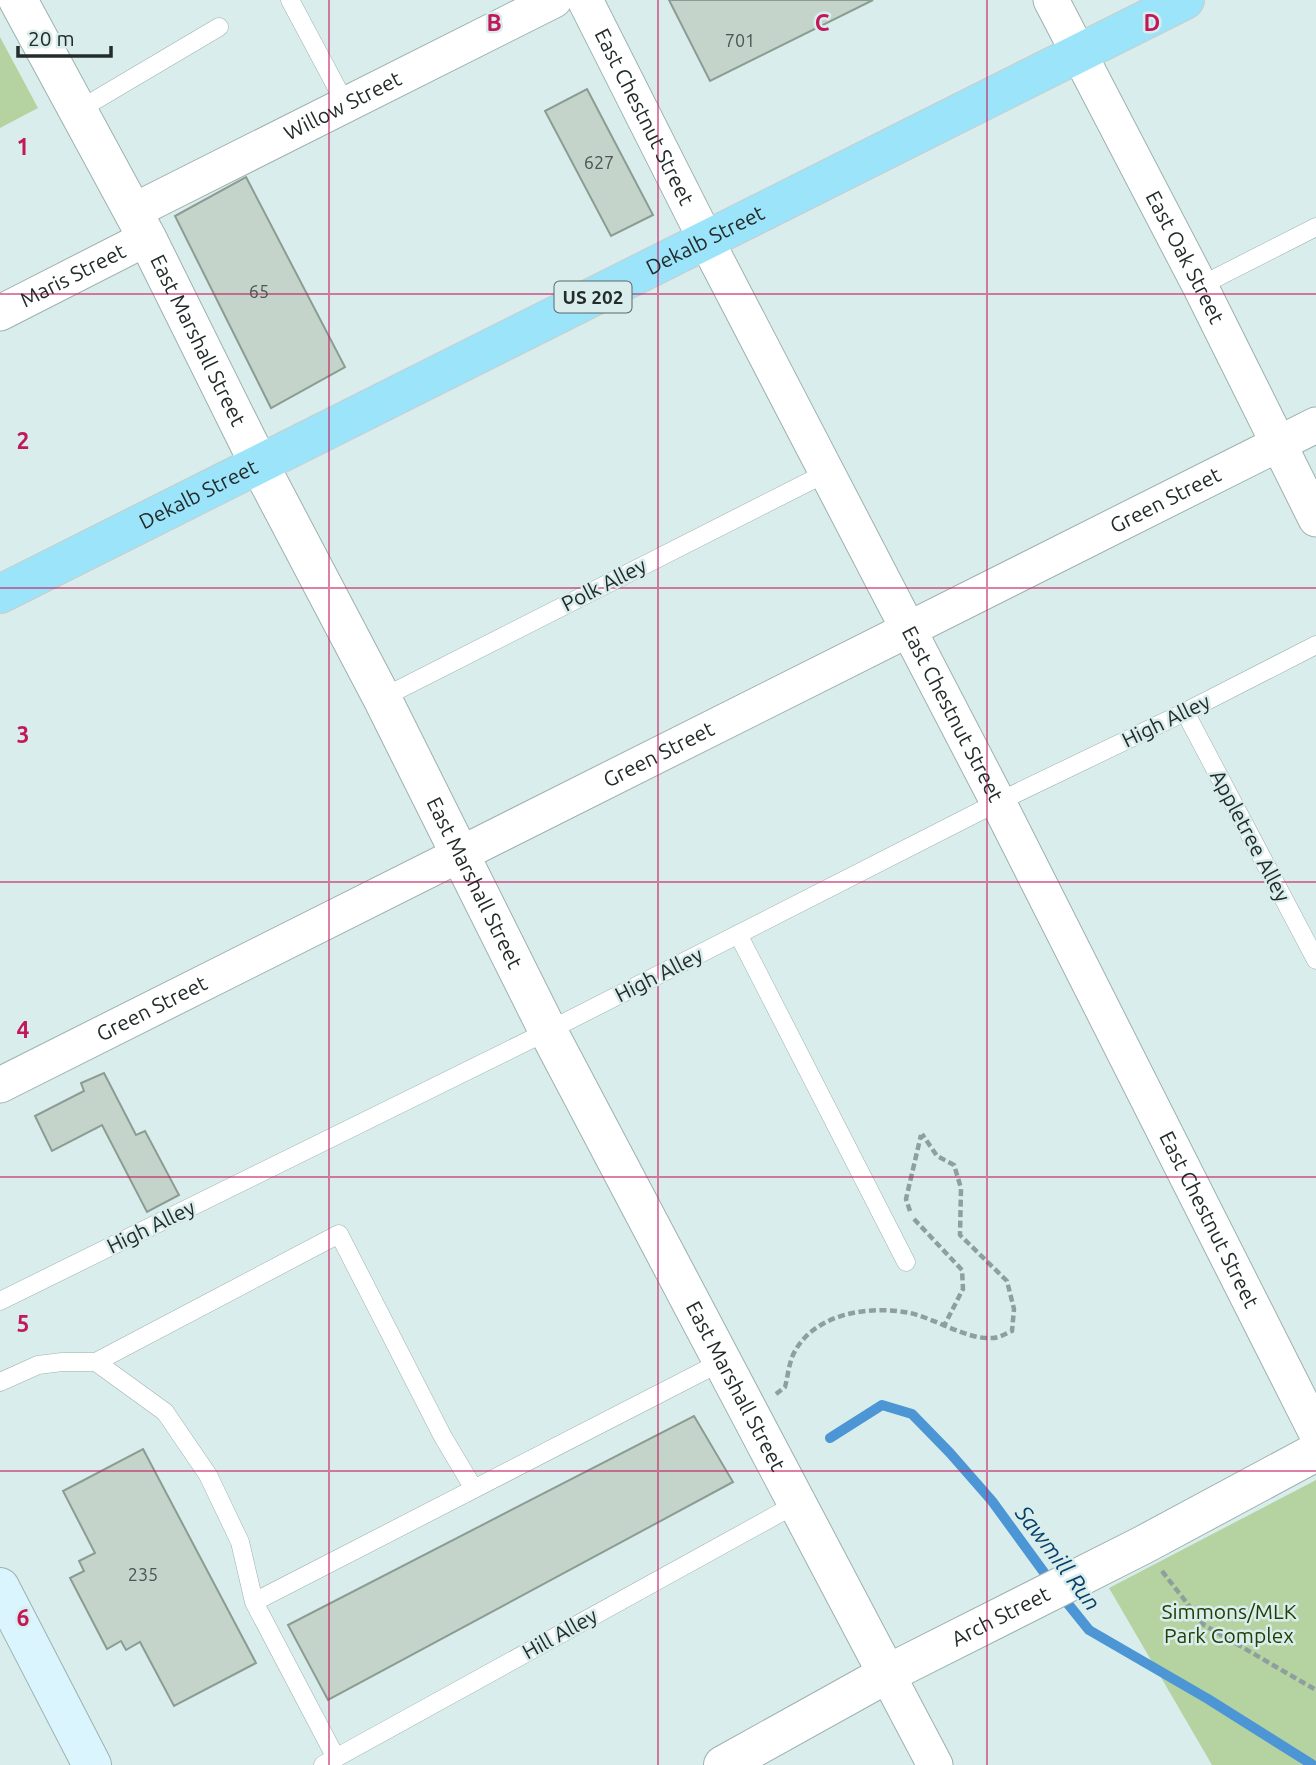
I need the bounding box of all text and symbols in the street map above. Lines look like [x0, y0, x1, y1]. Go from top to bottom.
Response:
text: B [486, 10, 502, 35]
text: C [815, 10, 830, 35]
text: D [1144, 10, 1160, 35]
scale bar [18, 14, 110, 58]
street label: East Chestnut Street [590, 24, 699, 209]
text: 20 m [28, 26, 75, 50]
house number: 701 [725, 30, 755, 50]
street label: Willow Street [280, 66, 405, 145]
text: 1 [17, 134, 29, 159]
house number: 627 [584, 152, 614, 172]
street label: East Oak Street [1142, 186, 1230, 327]
street label: Dekalb Street [642, 200, 768, 279]
street label: Maris Street [16, 238, 129, 312]
street label: East Marshall Street [146, 250, 251, 430]
house number: 65 [249, 281, 269, 301]
road number: US 202 [554, 282, 632, 312]
text: 2 [17, 428, 29, 453]
street label: Dekalb Street [135, 454, 261, 533]
street label: Green Street [1106, 462, 1224, 537]
street label: Polk Alley [557, 553, 650, 616]
street label: East Chestnut Street [898, 622, 1009, 805]
street label: High Alley [1118, 688, 1214, 752]
street label: Green Street [599, 716, 718, 791]
text: 3 [17, 722, 29, 747]
street label: Appletree Alley [1206, 765, 1296, 906]
street label: East Marshall Street [422, 793, 528, 972]
street label: High Alley [611, 942, 706, 1006]
street label: Green Street [92, 970, 211, 1046]
text: 4 [17, 1017, 30, 1042]
street label: East Chestnut Street [1155, 1127, 1264, 1311]
street label: High Alley [103, 1194, 199, 1258]
street label: East Marshall Street [682, 1297, 791, 1475]
text: 5 [17, 1311, 29, 1336]
water label: Sawmill Run [1010, 1500, 1106, 1615]
house number: 235 [128, 1564, 158, 1584]
street label: Arch Street [947, 1581, 1053, 1651]
park label: Simmons/MLK Park Complex [1161, 1599, 1297, 1647]
street label: Hill Alley [518, 1603, 601, 1663]
text: 6 [17, 1605, 30, 1630]

